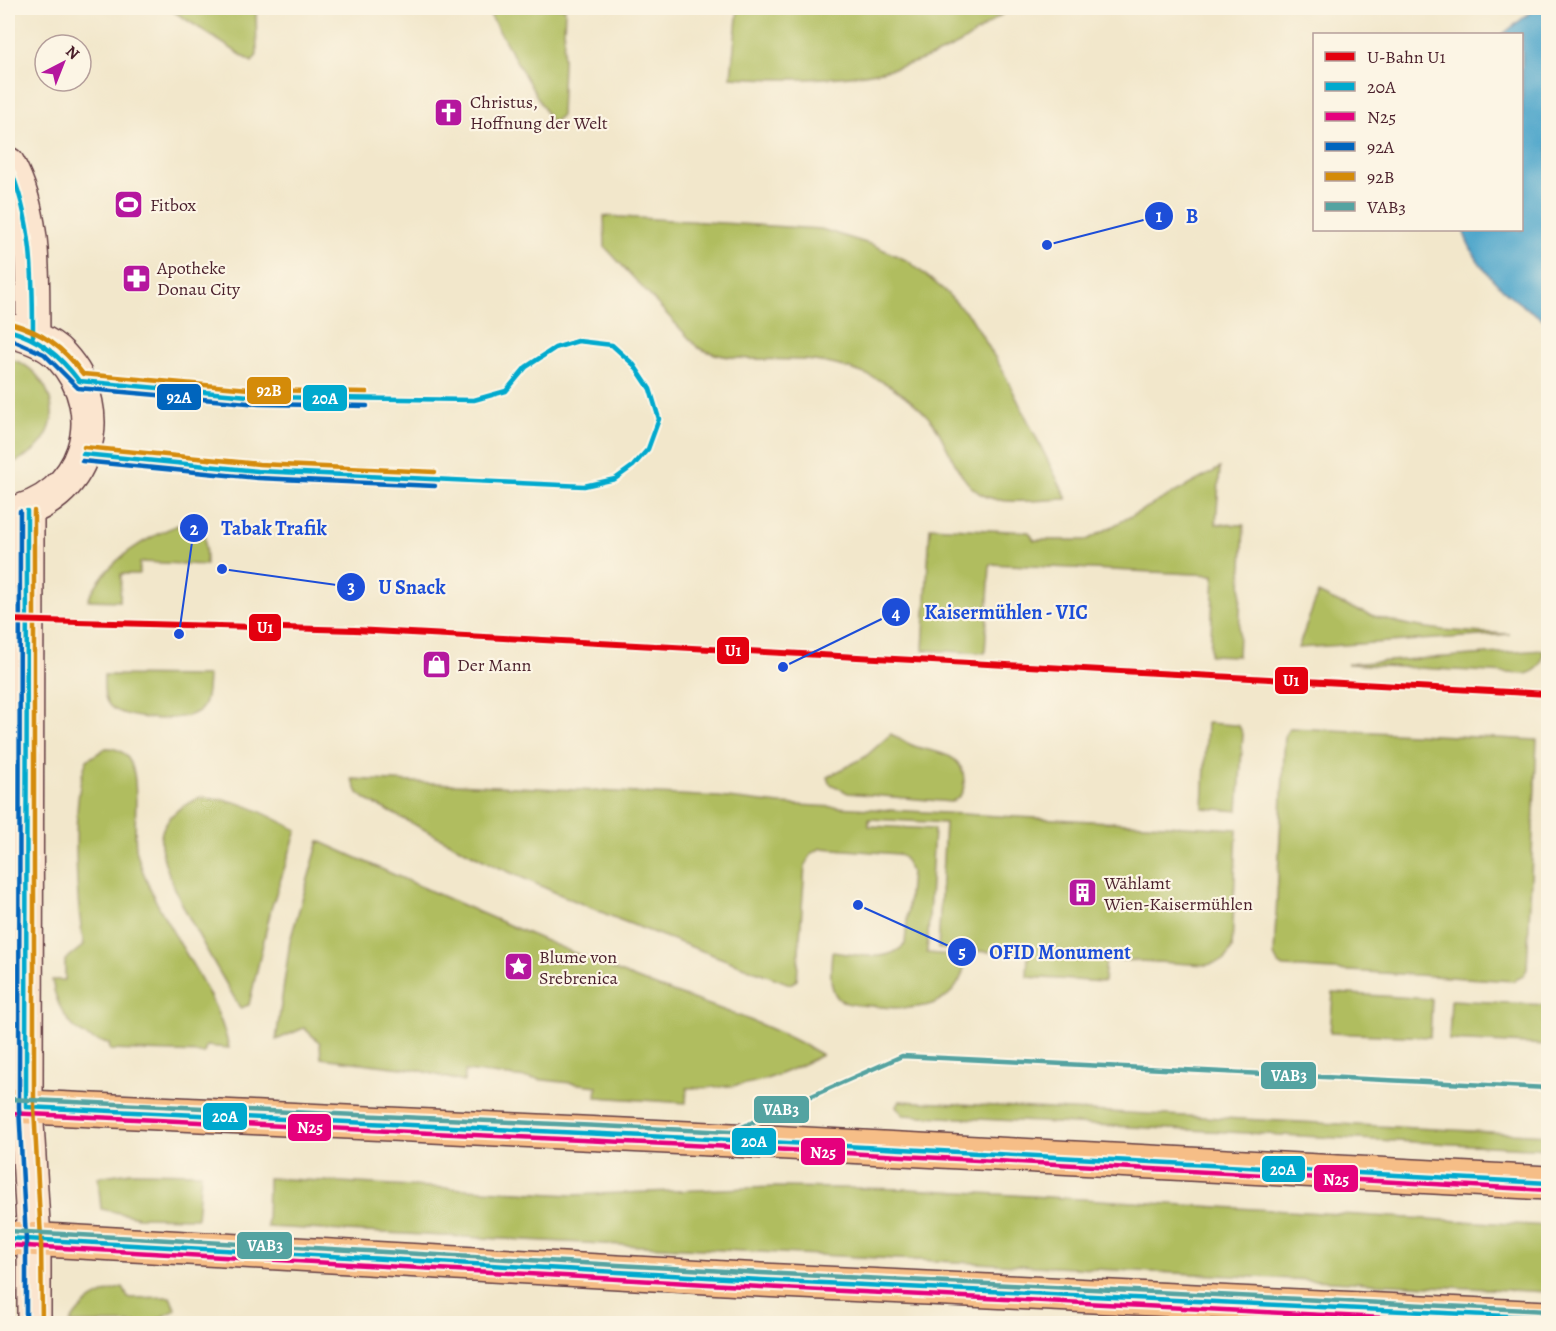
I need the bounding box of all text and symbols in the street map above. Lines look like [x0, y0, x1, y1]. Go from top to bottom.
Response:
north arrow [33, 33, 93, 93]
legend [1313, 33, 1523, 231]
text: N [61, 41, 84, 65]
text: U-Bahn U1 [1367, 45, 1446, 69]
text: 20A [1367, 75, 1396, 99]
place label: Christus, Hoffnung der Welt [470, 90, 608, 135]
church icon: Christus, Hoffnung der Welt [433, 96, 465, 128]
text: N25 [1367, 105, 1396, 129]
text: 92A [1367, 135, 1395, 159]
text: 92B [1367, 165, 1395, 189]
sports icon: Fitbox [113, 189, 145, 221]
place label: Fitbox [150, 193, 197, 217]
text: VAB3 [1366, 195, 1406, 219]
callout: B [1144, 197, 1211, 235]
text: B [1186, 203, 1198, 230]
text: 1 [1156, 204, 1163, 228]
place label: Apotheke Donau City [156, 256, 241, 301]
pharmacy icon: Apotheke Donau City [120, 262, 152, 294]
line badge: 92B [246, 376, 292, 405]
text: 92B [256, 380, 282, 402]
line badge: 92A [156, 383, 202, 411]
line badge: 20A [302, 384, 348, 412]
text: 92A [166, 387, 193, 409]
text: 20A [312, 388, 339, 410]
callout: Tabak Trafik [179, 509, 339, 547]
text: Tabak Trafik [221, 515, 327, 542]
text: 2 [190, 517, 199, 541]
callout: U Snack [336, 568, 457, 606]
text: U Snack [379, 574, 446, 601]
text: 3 [347, 575, 355, 599]
callout: Kaisermühlen - VIC [881, 593, 1100, 631]
text: Kaisermühlen - VIC [924, 599, 1088, 626]
text: 4 [892, 601, 901, 625]
line badge: U1 [248, 613, 282, 642]
text: U1 [257, 617, 273, 639]
line badge: U1 [716, 636, 750, 665]
text: U1 [725, 640, 741, 662]
shop icon: Der Mann [420, 649, 452, 681]
place label: Der Mann [457, 653, 531, 677]
line badge: U1 [1274, 666, 1309, 695]
text: U1 [1283, 670, 1299, 692]
place label: Wählamt Wien-Kaisermühlen [1103, 871, 1253, 916]
building icon: Wählamt Wien-Kaisermühlen [1067, 877, 1099, 909]
callout: OFID Monument [947, 933, 1143, 971]
text: OFID Monument [989, 939, 1131, 966]
text: 5 [958, 940, 966, 964]
place label: Blume von Srebrenica [539, 945, 618, 990]
place icon: Blume von Srebrenica [502, 951, 534, 983]
line badge: VAB3 [1260, 1061, 1317, 1090]
text: VAB3 [1270, 1065, 1307, 1087]
line badge: VAB3 [753, 1095, 810, 1124]
text: VAB3 [762, 1099, 799, 1121]
line badge: 20A [202, 1102, 248, 1131]
text: 20A [212, 1106, 239, 1128]
line badge: N25 [287, 1113, 332, 1142]
text: N25 [297, 1117, 323, 1139]
line badge: 20A [731, 1127, 777, 1156]
text: 20A [741, 1131, 768, 1153]
line badge: N25 [800, 1137, 846, 1166]
text: N25 [810, 1142, 836, 1164]
line badge: 20A [1261, 1155, 1306, 1183]
text: 20A [1270, 1159, 1297, 1181]
line badge: N25 [1313, 1164, 1359, 1193]
text: N25 [1323, 1169, 1349, 1191]
line badge: VAB3 [236, 1231, 293, 1260]
text: VAB3 [246, 1235, 283, 1257]

